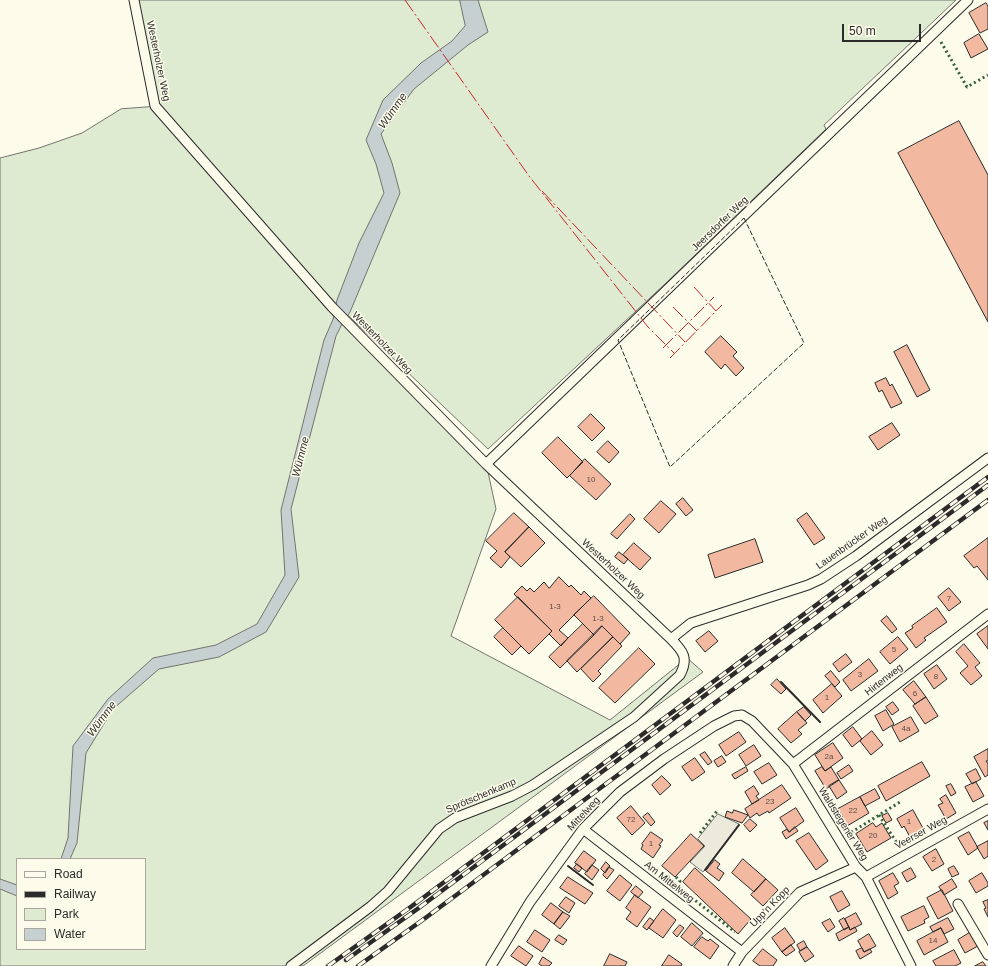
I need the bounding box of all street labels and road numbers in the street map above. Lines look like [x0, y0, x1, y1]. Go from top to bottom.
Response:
street label: Westerholzer Weg [144, 20, 172, 102]
street label: Jeersdorfer Weg [689, 194, 751, 254]
street label: Westerholzer Weg [349, 309, 415, 377]
street label: Lauenbrücker Weg [814, 514, 890, 572]
street label: Westerholzer Weg [579, 537, 647, 601]
street label: Hirtenweg [863, 661, 905, 699]
street label: Sprötschenkamp [444, 776, 518, 816]
street label: Waldstegener Weg [816, 785, 870, 863]
street label: Mittelweg [565, 794, 603, 834]
street label: Veerser Weg [893, 814, 949, 852]
street label: Am Mittelweg [642, 859, 696, 905]
street label: Upp'n Kopp [748, 884, 792, 930]

